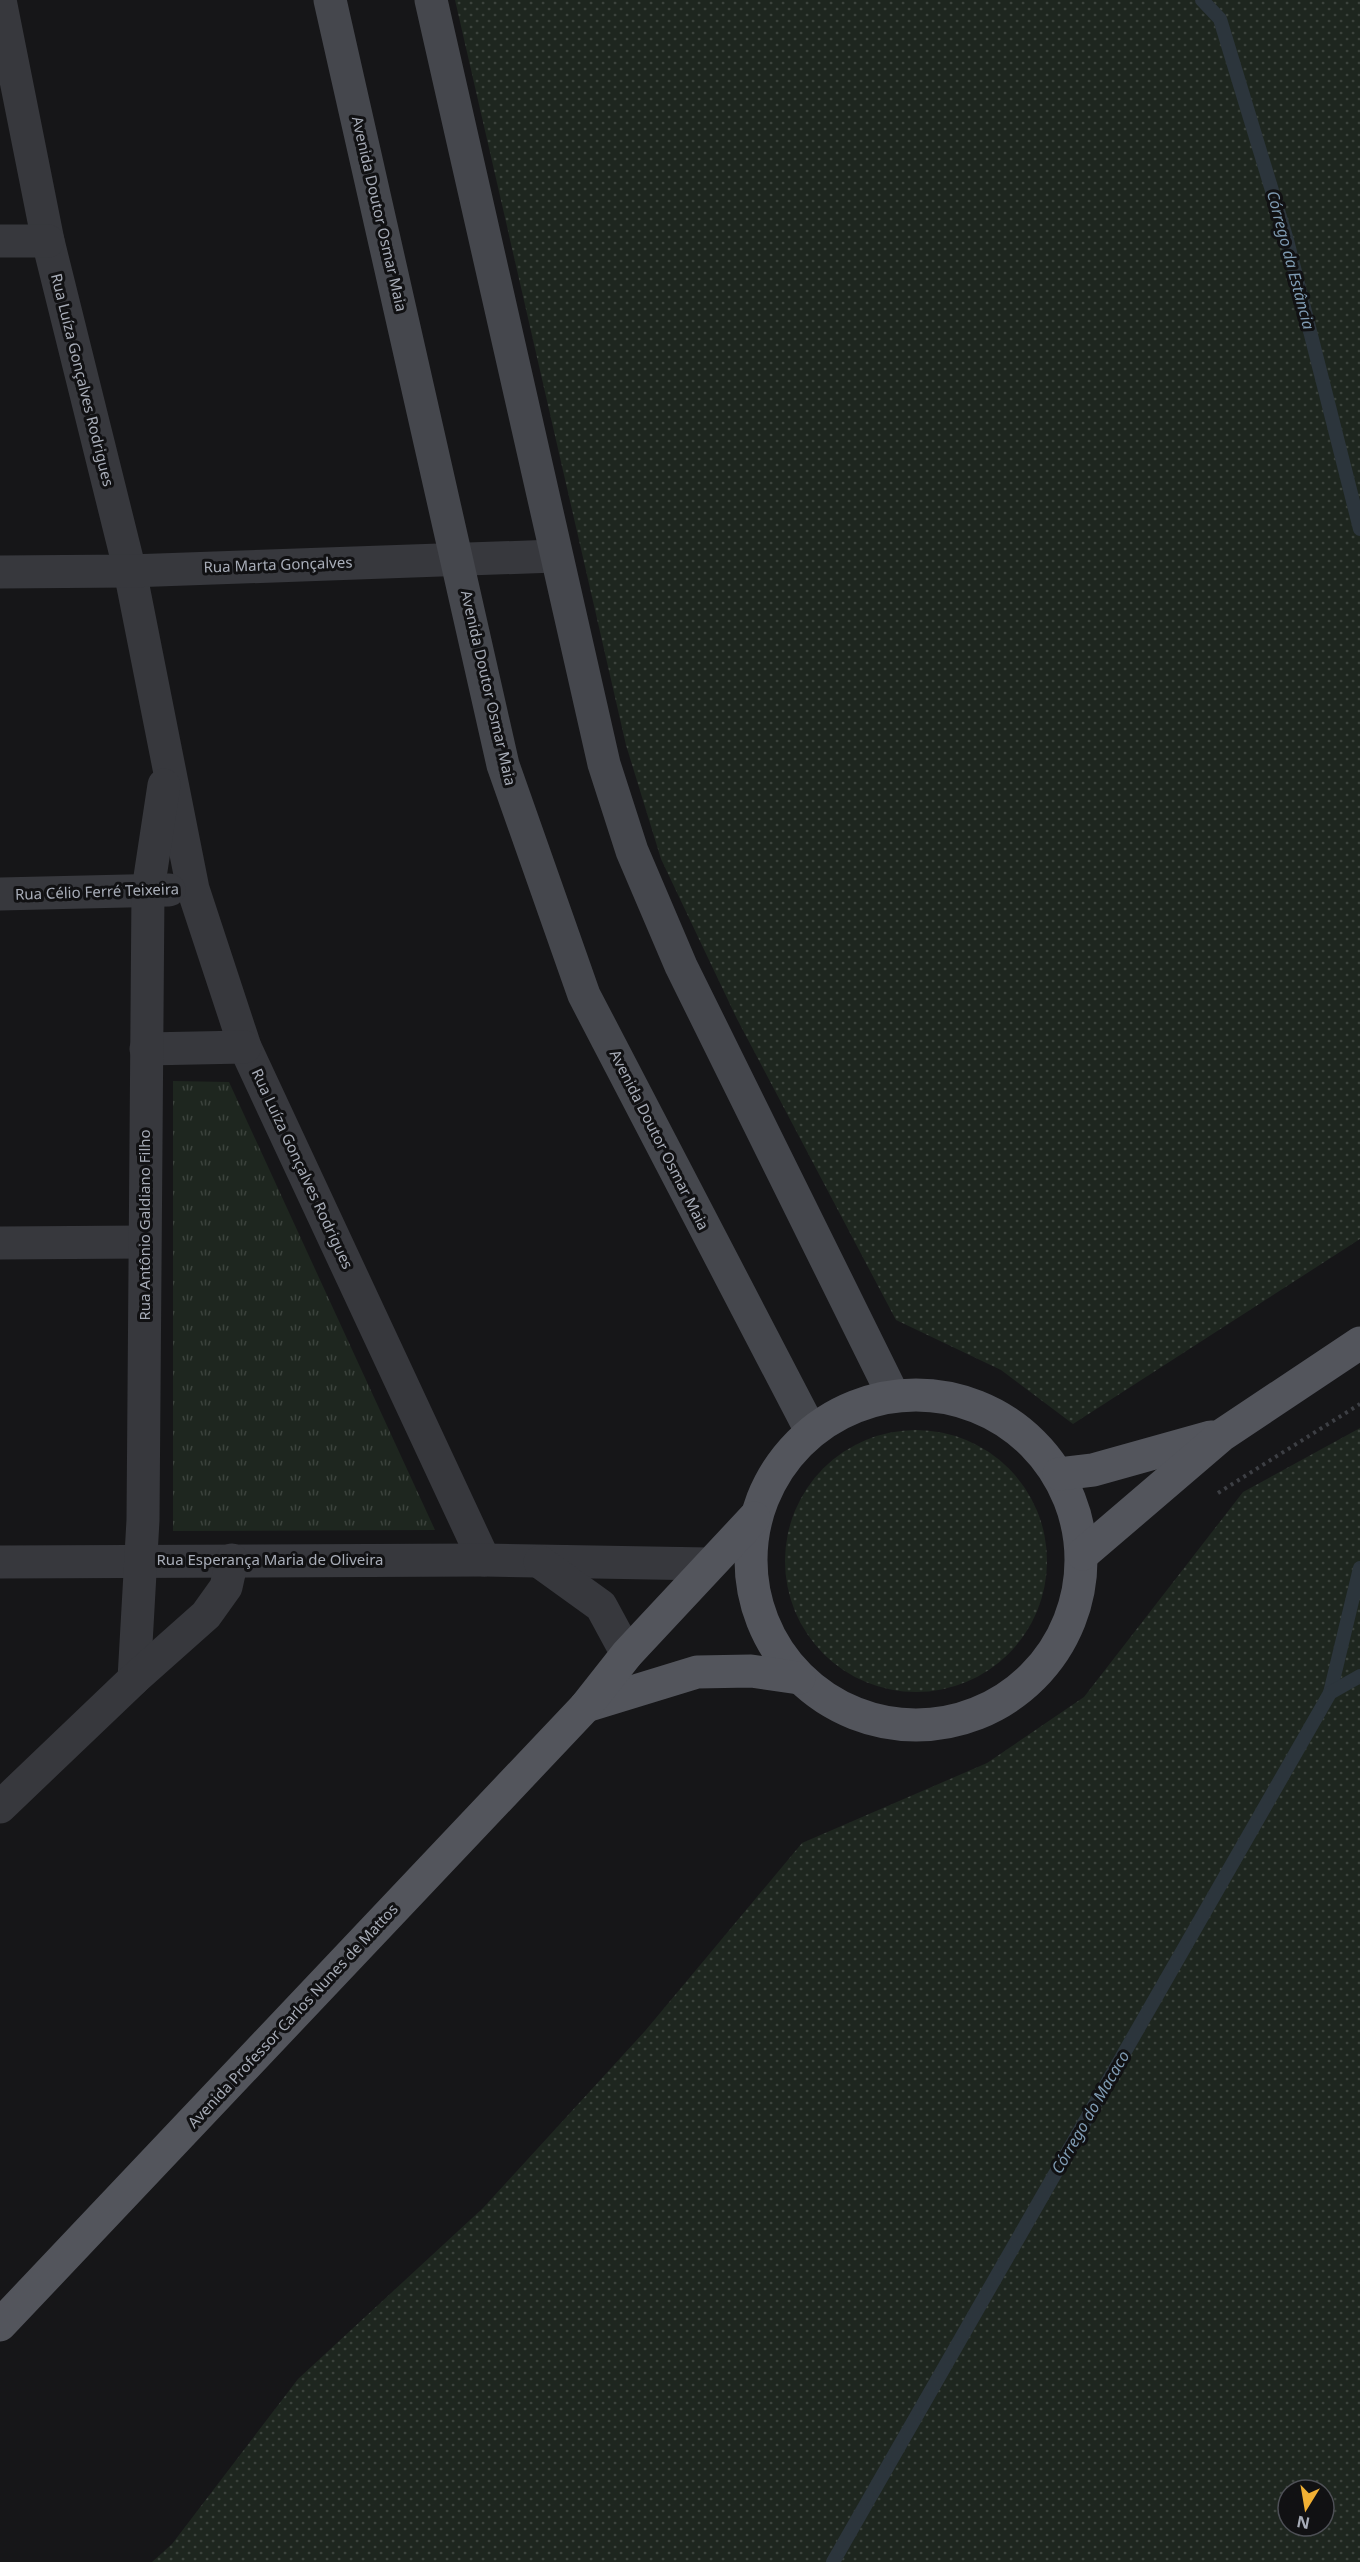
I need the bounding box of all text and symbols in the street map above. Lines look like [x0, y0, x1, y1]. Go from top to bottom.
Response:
street label: Avenida Doutor Osmar Maia [348, 114, 412, 313]
water label: Córrego da Estância [1262, 188, 1320, 332]
street label: Rua Luíza Gonçalves Rodrigues [47, 271, 119, 488]
street label: Rua Marta Gonçalves [203, 551, 353, 577]
street label: Avenida Doutor Osmar Maia [457, 588, 521, 787]
street label: Rua Célio Ferré Teixeira [15, 878, 179, 904]
street label: Avenida Doutor Osmar Maia [606, 1046, 714, 1233]
street label: Rua Luíza Gonçalves Rodrigues [248, 1065, 358, 1272]
street label: Rua Antônio Galdiano Filho [134, 1129, 154, 1321]
street label: Rua Esperança Maria de Oliveira [157, 1549, 383, 1569]
street label: Avenida Professor Carlos Nunes de Mattos [183, 1899, 402, 2132]
water label: Córrego do Macaco [1046, 2046, 1134, 2178]
north arrow [1276, 2478, 1336, 2538]
text: N [1295, 2511, 1312, 2535]

